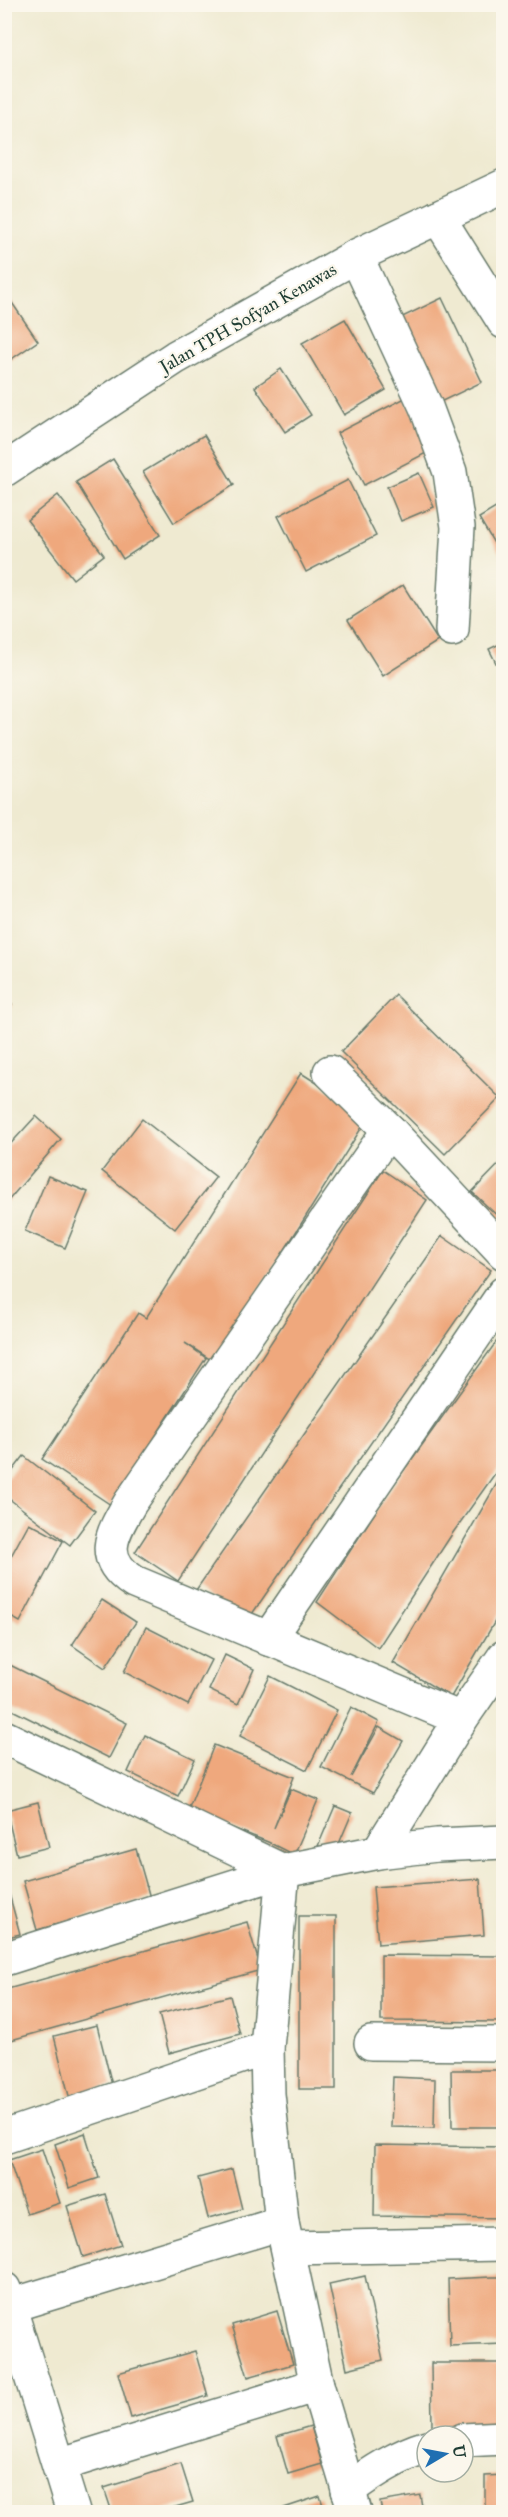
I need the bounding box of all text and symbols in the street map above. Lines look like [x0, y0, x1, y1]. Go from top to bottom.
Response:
street label: Jalan TPH Sofyan Kenawas [154, 258, 341, 380]
north arrow [415, 2424, 475, 2484]
text: U [449, 2444, 470, 2460]

